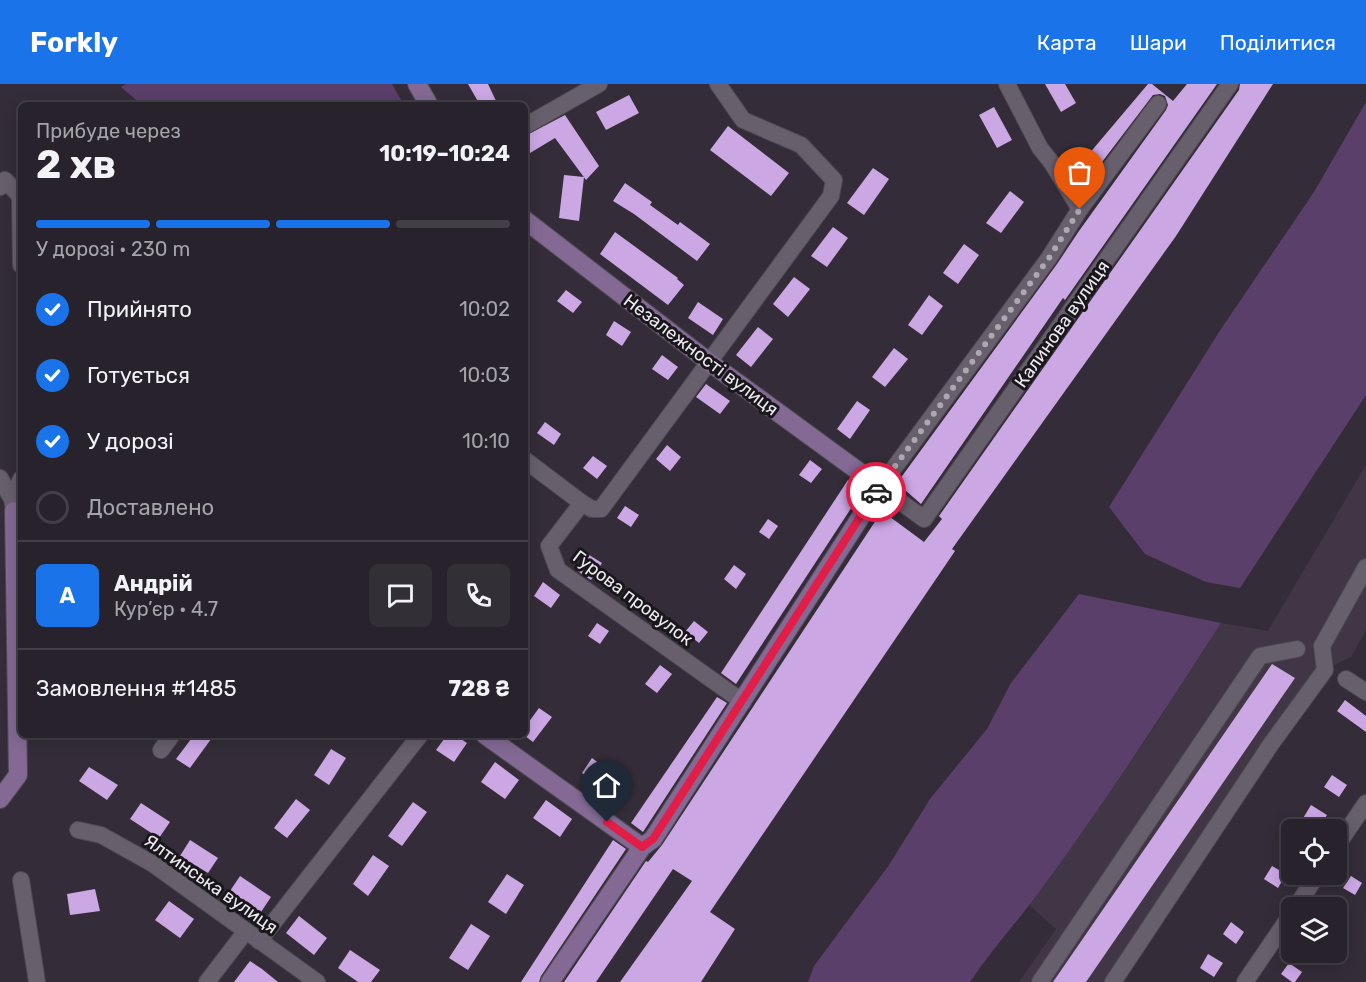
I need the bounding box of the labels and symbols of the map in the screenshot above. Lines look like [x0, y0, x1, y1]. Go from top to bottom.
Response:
pin [1054, 147, 1105, 209]
street label: Калинова вулиця [1010, 256, 1114, 392]
street label: Незалежності вулиця [619, 290, 783, 420]
courier [846, 462, 906, 522]
street label: Гурова провулок [569, 546, 698, 651]
pin [581, 760, 632, 822]
street label: Ялтинська вулиця [140, 830, 282, 938]

